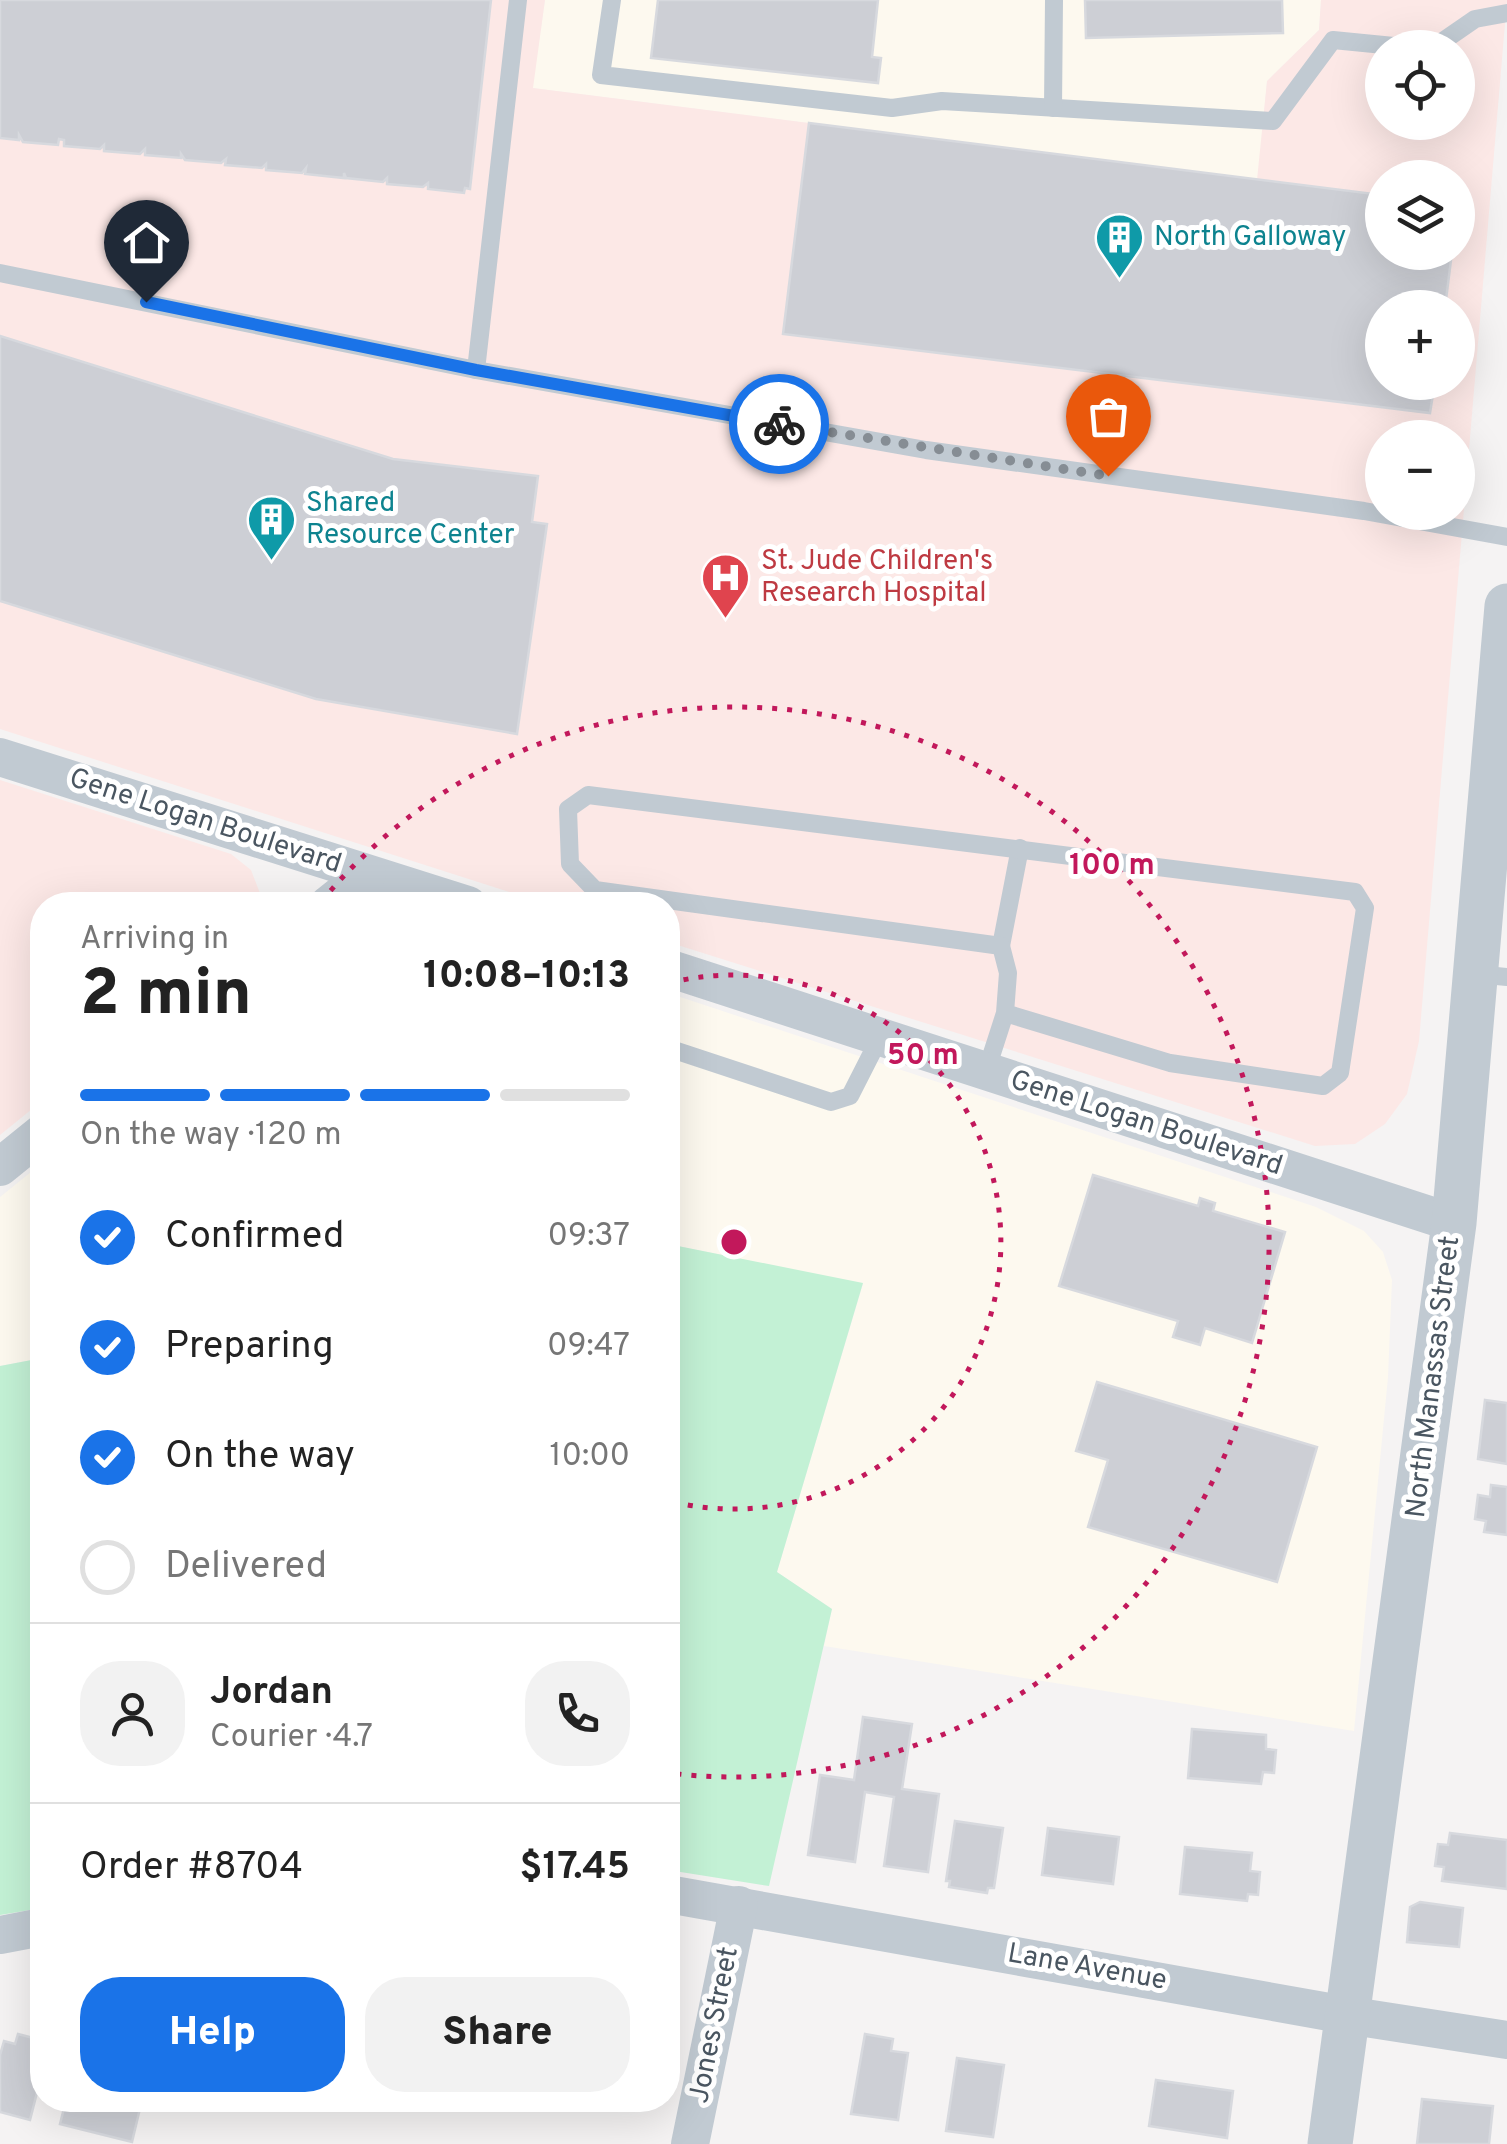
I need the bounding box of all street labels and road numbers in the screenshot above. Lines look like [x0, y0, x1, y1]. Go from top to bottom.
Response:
street label: Gene Logan Boulevard [64, 761, 346, 883]
street label: Gene Logan Boulevard [1005, 1063, 1287, 1185]
street label: North Manassas Street [1399, 1234, 1469, 1520]
street label: Lane Avenue [1005, 1936, 1169, 2000]
street label: Jones Street [682, 1944, 748, 2106]

